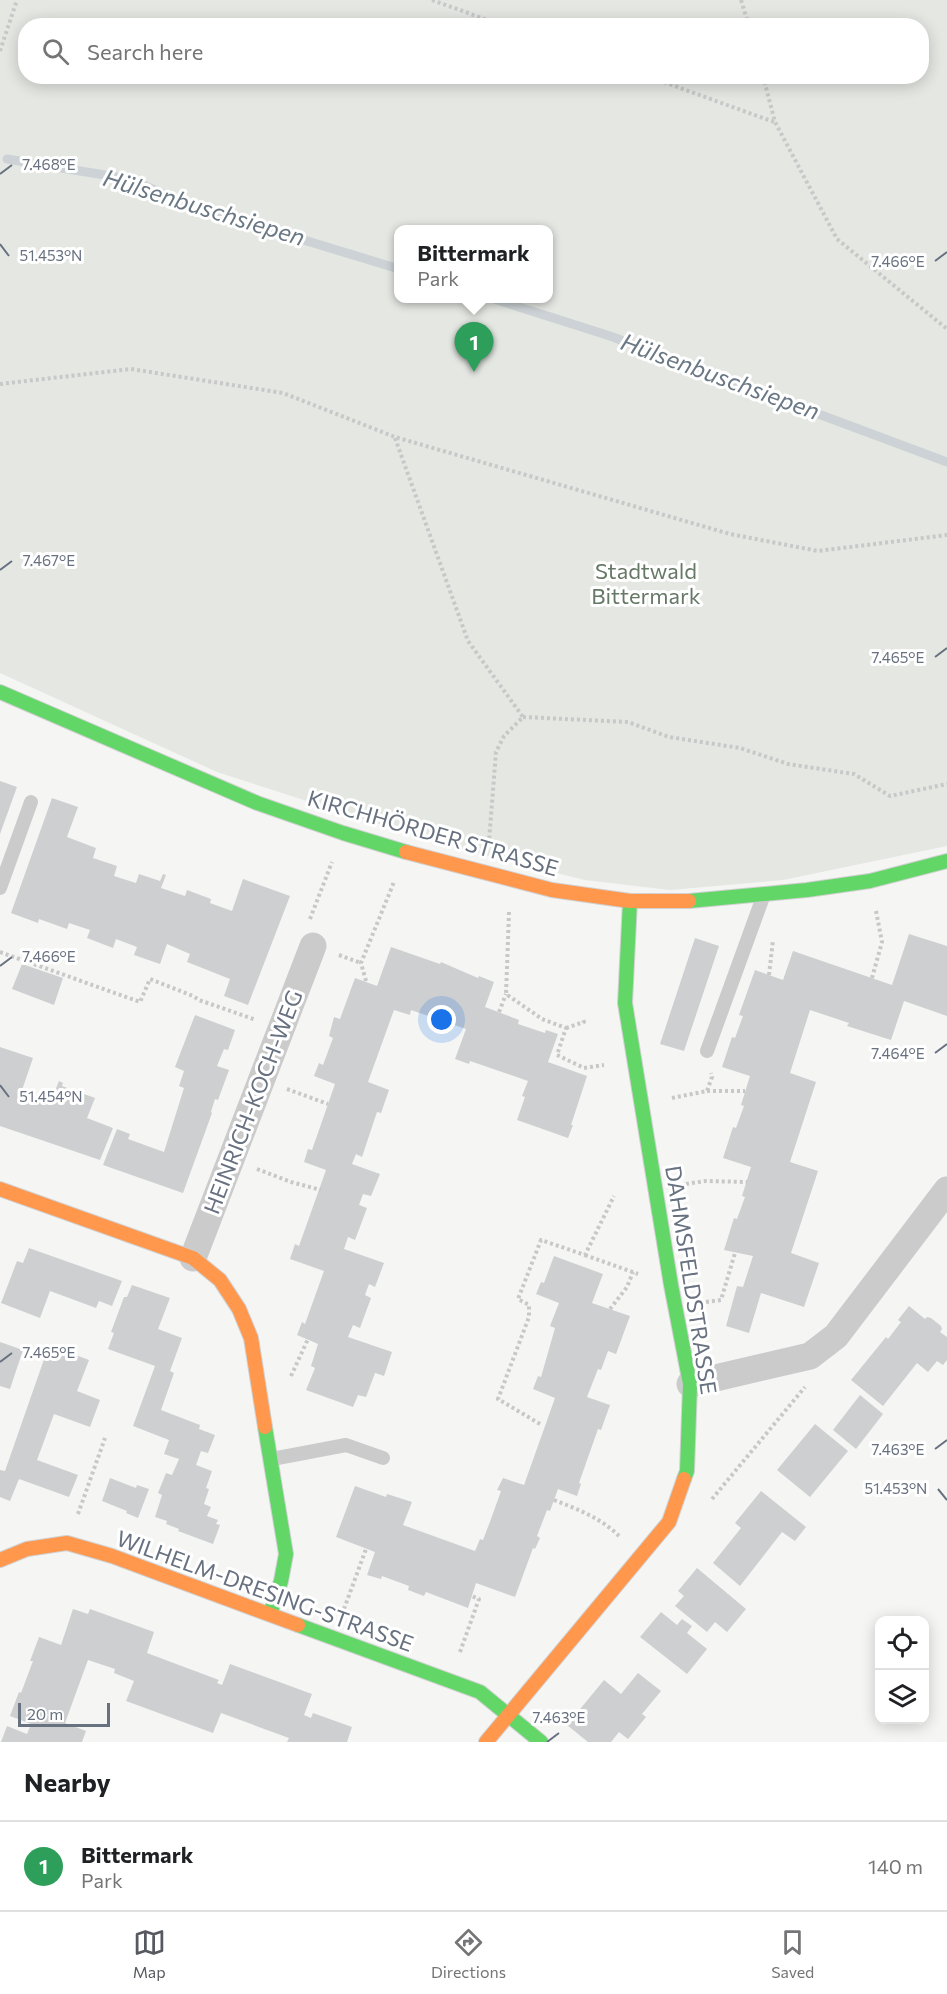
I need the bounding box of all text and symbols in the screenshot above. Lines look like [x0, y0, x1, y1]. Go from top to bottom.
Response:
search box [18, 18, 929, 84]
icon: search [39, 35, 72, 68]
text: Search here [87, 38, 203, 65]
text: 7.468°E [22, 155, 76, 173]
water label: Hülsenbuschsiepen [100, 162, 309, 251]
popup [394, 225, 553, 303]
text: Bittermark [417, 239, 530, 266]
text: 51.453°N [20, 246, 82, 264]
text: 7.466°E [871, 252, 925, 270]
text: Park [417, 266, 459, 290]
pin: 1 [454, 322, 494, 372]
water label: Hülsenbuschsiepen [617, 326, 824, 425]
text: 7.467°E [23, 551, 75, 569]
park label: Stadtwald Bittermark [591, 557, 701, 609]
text: 7.465°E [872, 648, 925, 666]
street label: KIRCHHÖRDER STRASSE [305, 784, 562, 881]
text: 7.466°E [22, 947, 76, 965]
street label: HEINRICH-KOCH-WEG [197, 986, 308, 1217]
your location [427, 1005, 456, 1034]
text: 7.464°E [871, 1044, 925, 1062]
text: 51.454°N [19, 1087, 83, 1105]
street label: DAHMSFELDSTRASSE [660, 1164, 723, 1396]
text: 7.465°E [23, 1343, 76, 1361]
text: 7.463°E [872, 1440, 924, 1458]
text: 51.453°N [865, 1479, 927, 1497]
street label: WILHELM-DRESING-STRASSE [113, 1524, 417, 1657]
map controls [875, 1616, 929, 1724]
button: locate [875, 1616, 929, 1670]
button: layers [875, 1670, 929, 1724]
scale bar [18, 1700, 110, 1728]
text: 20 m [27, 1704, 63, 1723]
text: 7.463°E [533, 1708, 585, 1726]
text: Nearby [24, 1766, 111, 1797]
text: Bittermark [81, 1841, 193, 1868]
text: 1 [39, 1854, 48, 1878]
text: 140 m [868, 1854, 923, 1878]
text: Park [81, 1868, 123, 1892]
tab: Map [133, 1926, 166, 1981]
tab: Directions [431, 1926, 506, 1981]
tab: Saved [771, 1926, 814, 1981]

